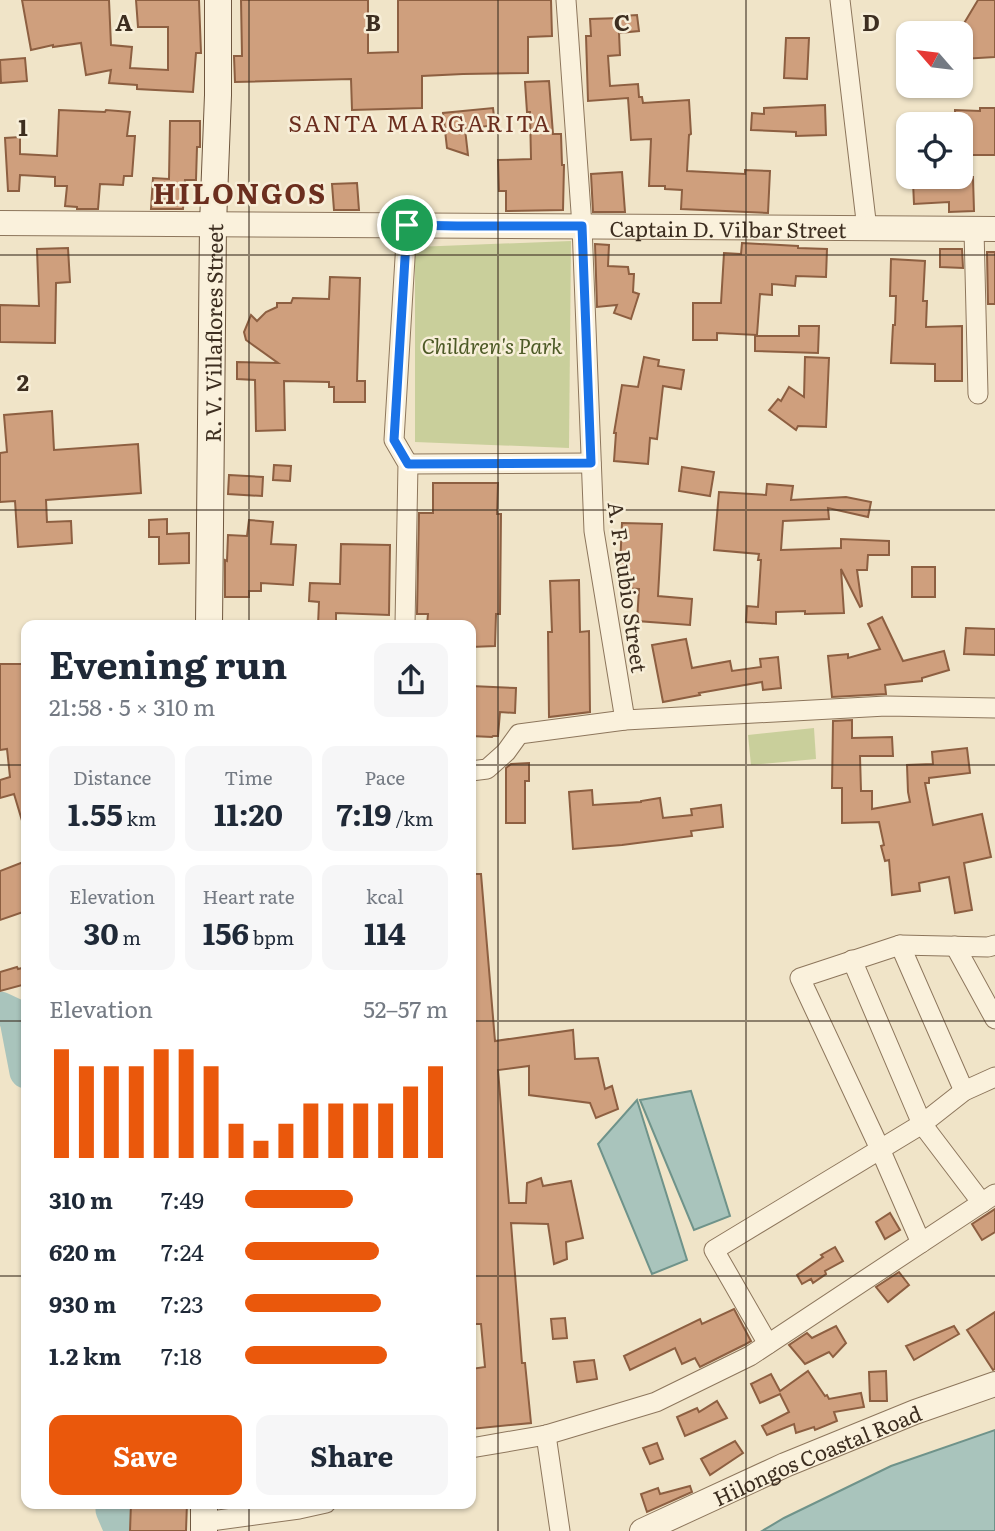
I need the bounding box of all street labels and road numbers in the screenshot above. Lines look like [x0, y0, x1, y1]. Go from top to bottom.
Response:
street label: Captain D. Vilbar Street [609, 211, 847, 244]
street label: R. V. Villaflores Street [195, 223, 229, 443]
street label: A. F. Rubio Street [602, 500, 656, 675]
street label: Hilongos Coastal Road [707, 1396, 926, 1512]

